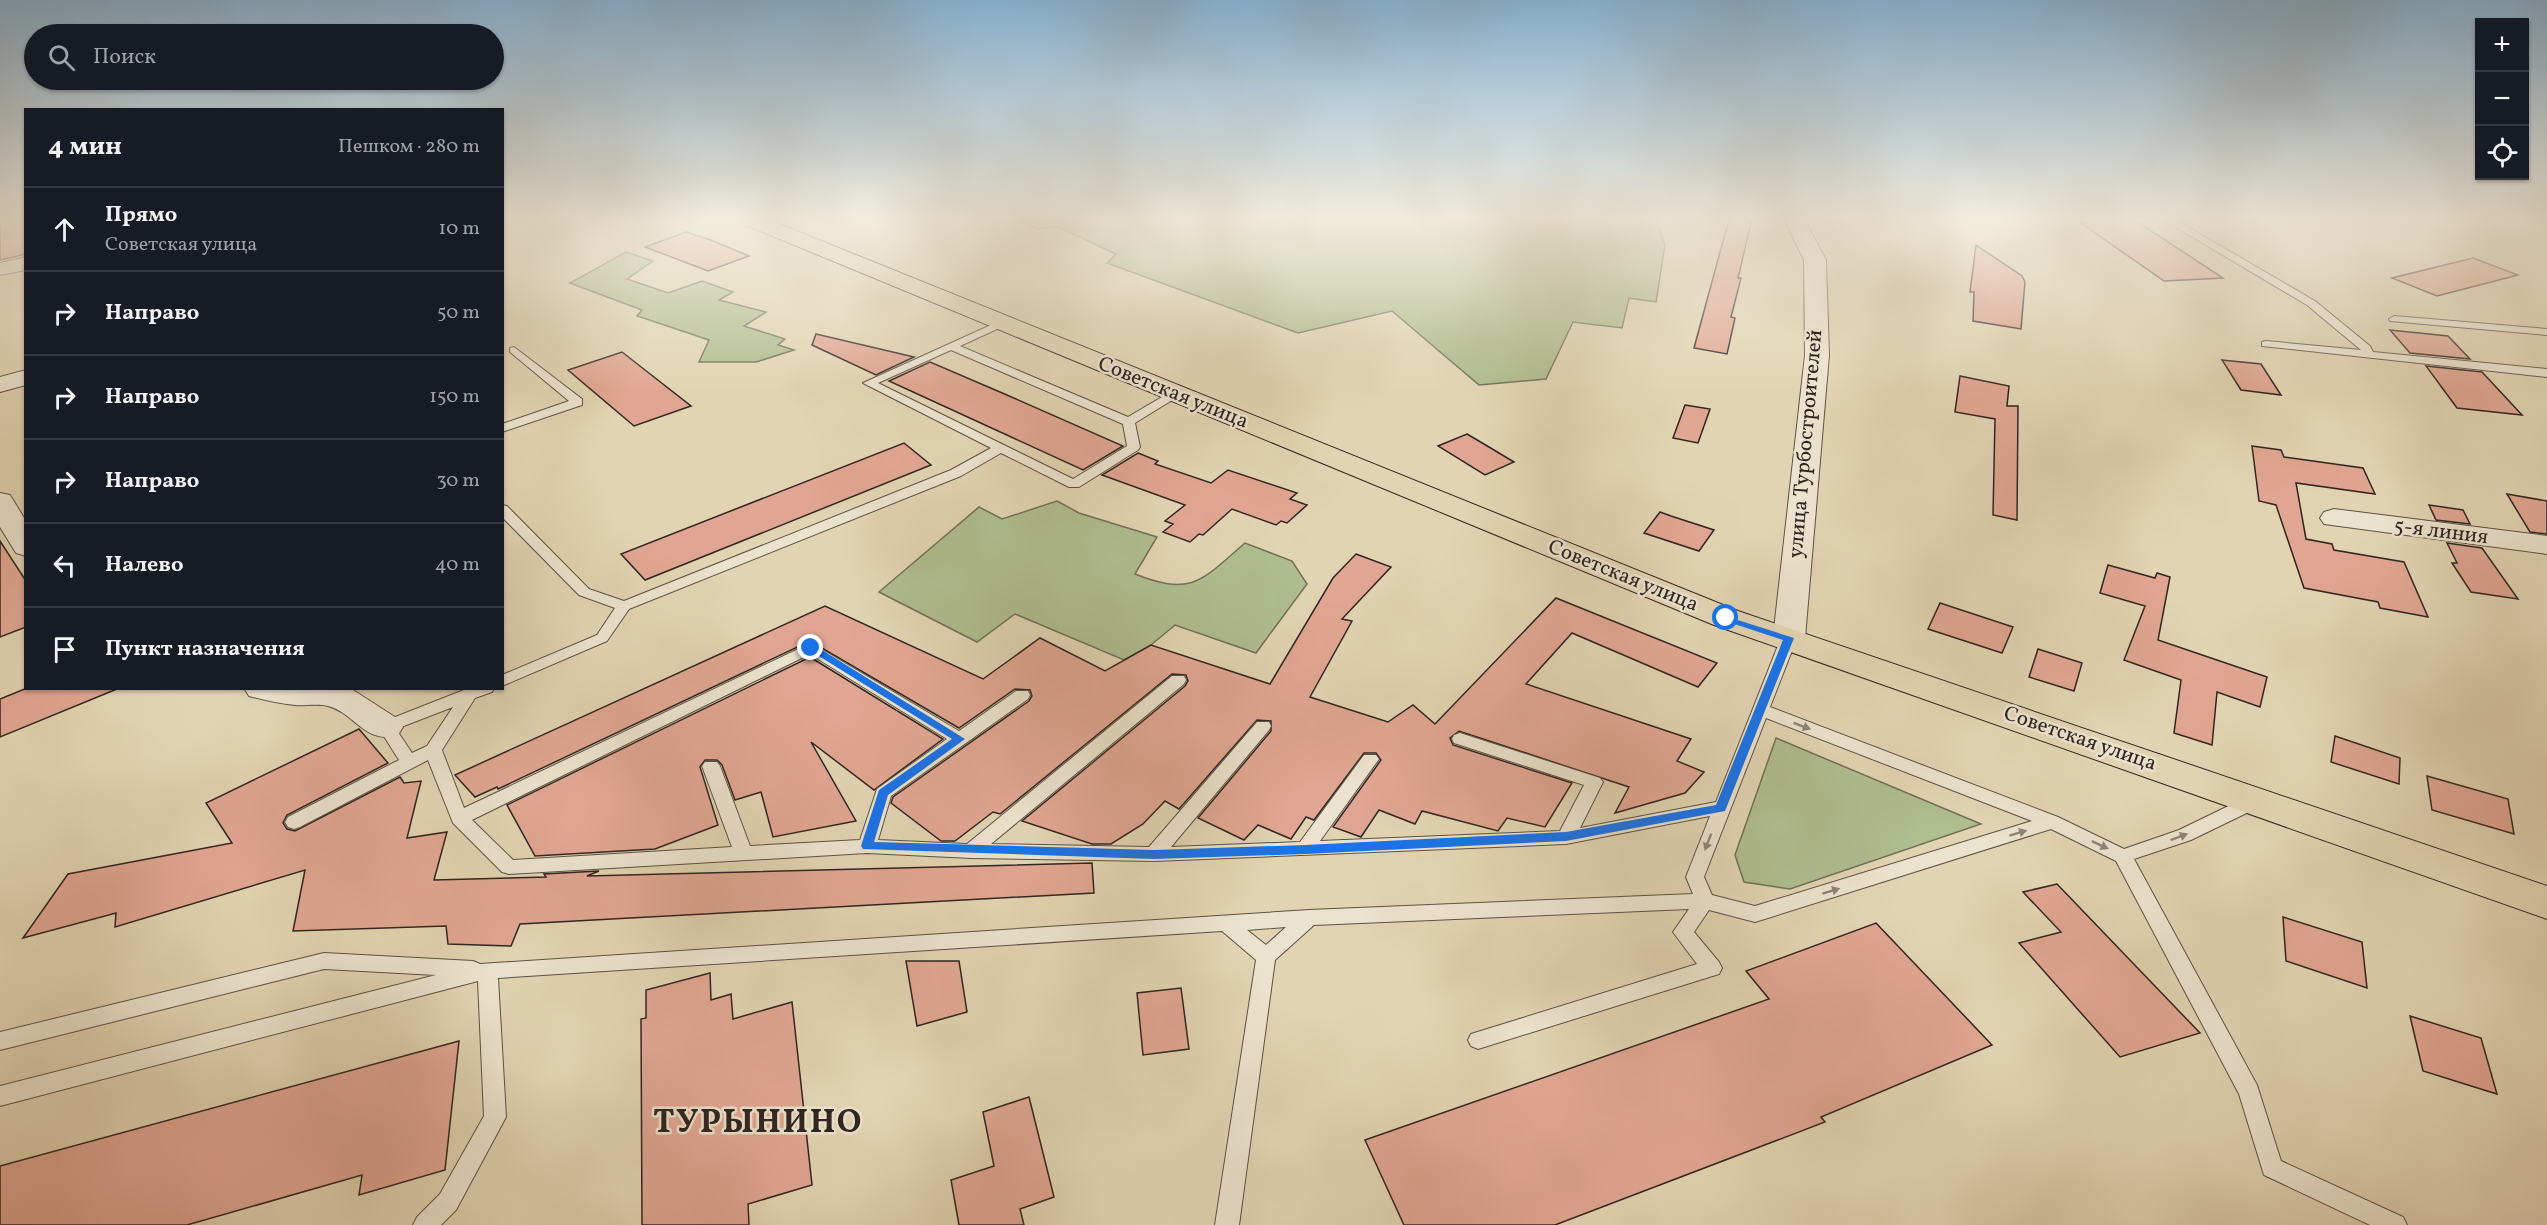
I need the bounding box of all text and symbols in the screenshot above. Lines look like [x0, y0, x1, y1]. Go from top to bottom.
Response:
map controls [2475, 18, 2529, 180]
button: + [2475, 18, 2529, 72]
search box [24, 24, 504, 90]
icon: search [45, 41, 78, 74]
text: Поиск [93, 42, 156, 73]
button: − [2475, 72, 2529, 126]
button: locate [2475, 126, 2529, 180]
text: 4 мин [48, 129, 122, 165]
text: Пешком · 280 m [338, 133, 480, 161]
text: Прямо [105, 200, 177, 231]
icon: ahead [48, 213, 81, 246]
text: 10 m [439, 215, 480, 243]
text: Советская улица [105, 231, 257, 259]
icon: right [48, 297, 81, 330]
text: Направо [105, 298, 199, 329]
text: 50 m [437, 299, 480, 327]
street label: улица Турбостроителей [1782, 328, 1830, 560]
street label: Советская улица [1093, 350, 1253, 436]
icon: right [48, 381, 81, 414]
text: Направо [105, 382, 199, 413]
text: 150 m [429, 383, 480, 411]
icon: right [48, 465, 81, 498]
text: Направо [105, 466, 199, 497]
text: 30 m [436, 467, 480, 495]
street label: 5-я линия [2392, 512, 2490, 552]
street label: Советская улица [1543, 533, 1703, 619]
icon: left [48, 549, 81, 582]
text: Налево [105, 550, 184, 581]
text: 40 m [435, 551, 480, 579]
route start [1712, 604, 1738, 630]
icon: arrive [48, 633, 81, 666]
text: Пункт назначения [105, 634, 305, 665]
route end [797, 634, 823, 660]
street label: Советская улица [2000, 699, 2160, 779]
one-way arrow [1793, 722, 1811, 731]
one-way arrow [2009, 828, 2027, 837]
one-way arrow [2170, 831, 2188, 841]
one-way arrow [1702, 834, 1712, 852]
one-way arrow [2091, 840, 2108, 849]
one-way arrow [1822, 885, 1840, 895]
district label: ТУРЫНИНО [653, 1101, 863, 1147]

